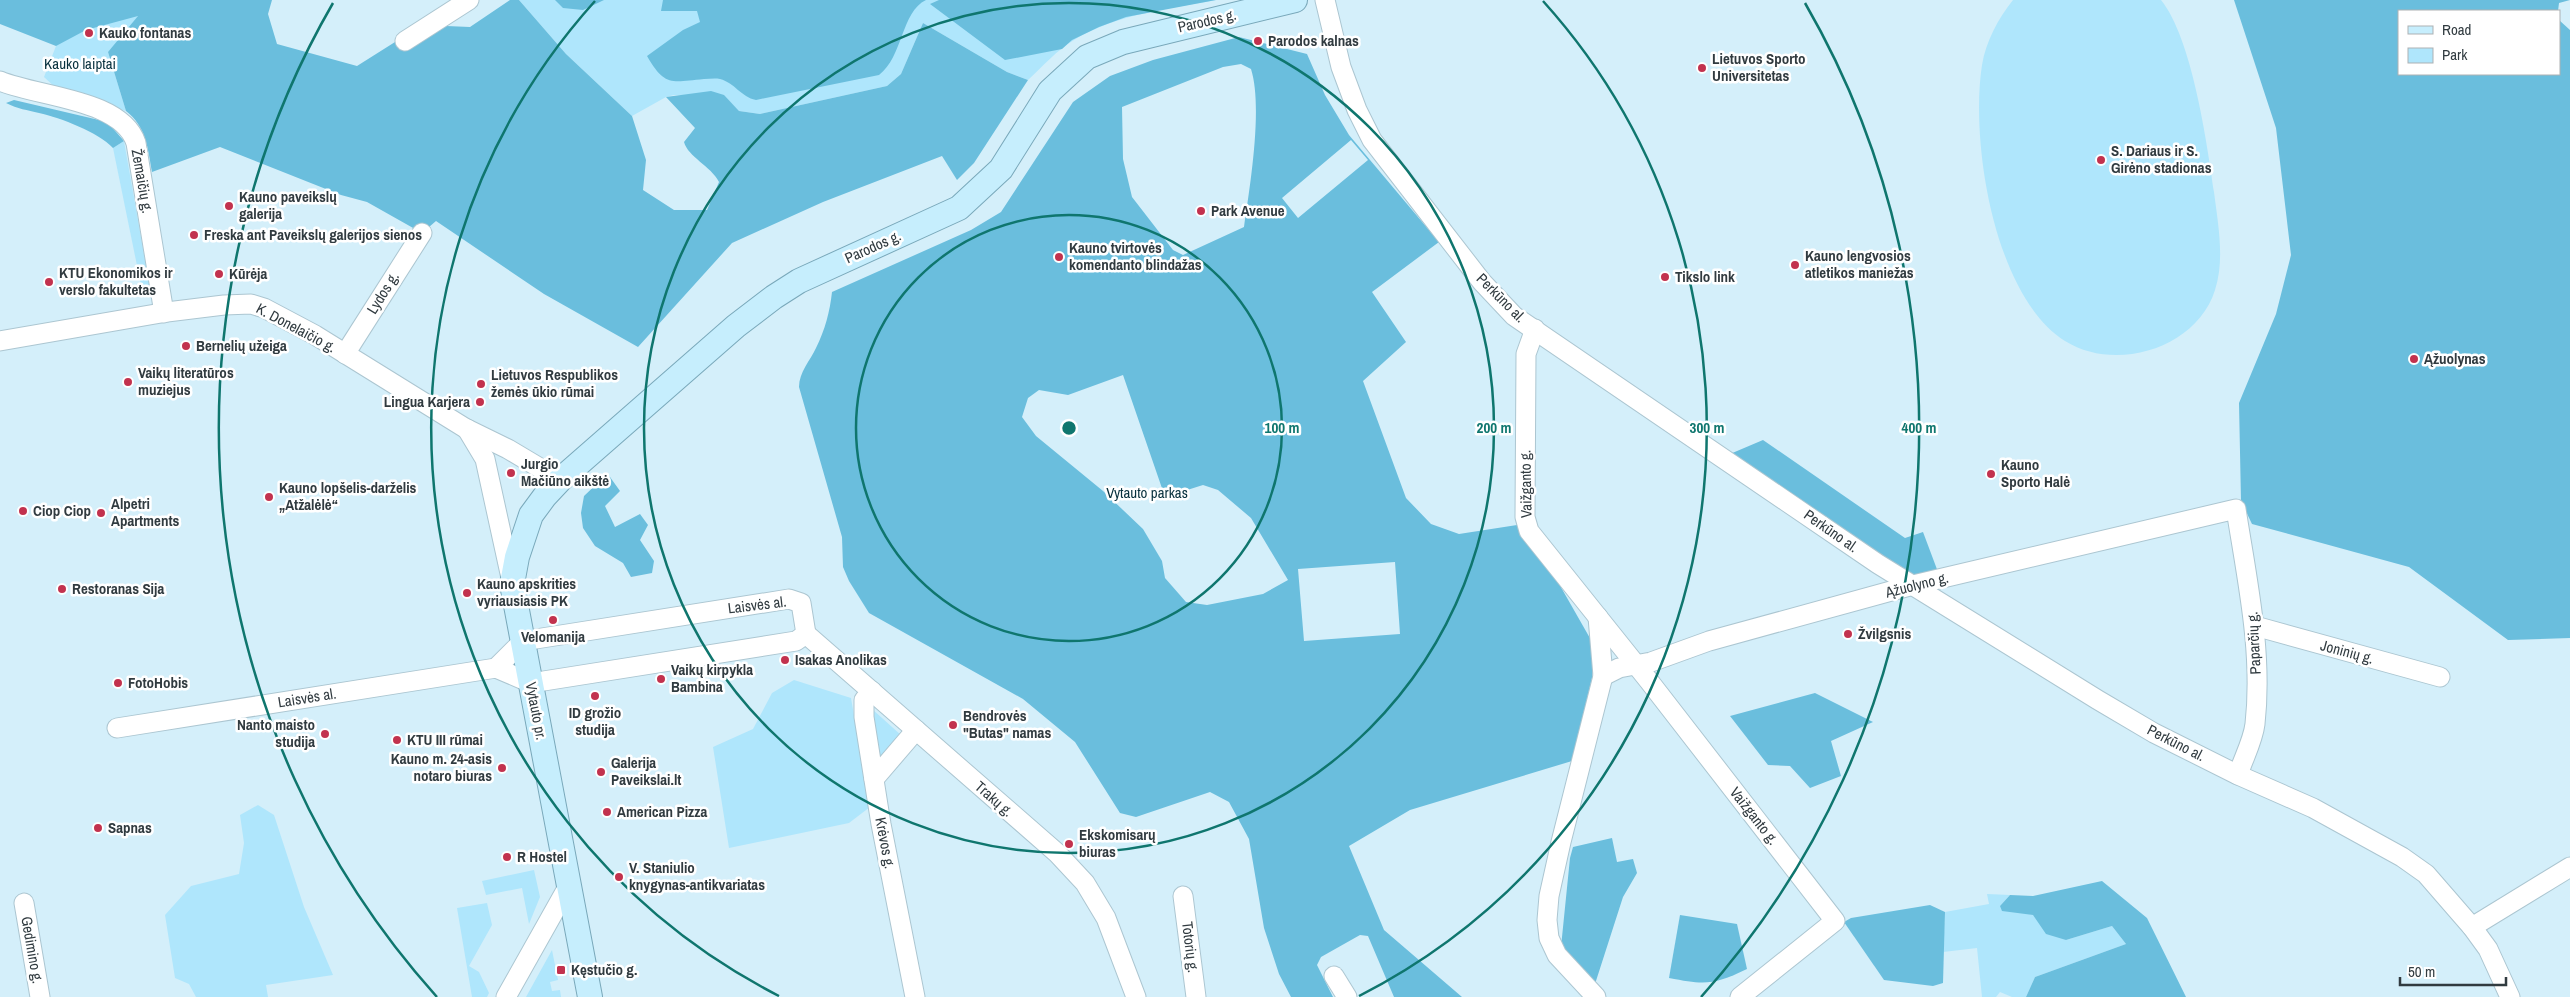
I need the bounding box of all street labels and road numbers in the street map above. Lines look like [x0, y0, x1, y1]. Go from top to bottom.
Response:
street label: Parodos g. [1176, 4, 1238, 37]
street label: Žemaičių g. [127, 147, 158, 215]
street label: Parodos g. [841, 225, 904, 268]
street label: Lydos g. [361, 268, 404, 318]
street label: Perkūno al. [1472, 268, 1531, 327]
street label: K. Donelaičio g. [253, 298, 340, 357]
street label: Vaižganto g. [1514, 450, 1537, 518]
street label: Perkūno al. [1800, 504, 1863, 557]
street label: Ąžuolyno g. [1882, 567, 1951, 603]
street label: Laisvės al. [726, 590, 787, 619]
street label: Paparčių g. [2241, 611, 2266, 675]
street label: Joninių g. [2318, 634, 2376, 669]
street label: Vytauto pr. [521, 680, 552, 742]
street label: Laisvės al. [276, 683, 338, 712]
street label: Perkūno al. [2144, 719, 2209, 766]
street label: Trakų g. [971, 776, 1018, 821]
street label: Vaižganto g. [1725, 782, 1784, 849]
street label: Krėvos g. [870, 815, 901, 870]
street label: Gedimino g. [16, 915, 49, 985]
street label: Totorių g. [1177, 920, 1204, 974]

